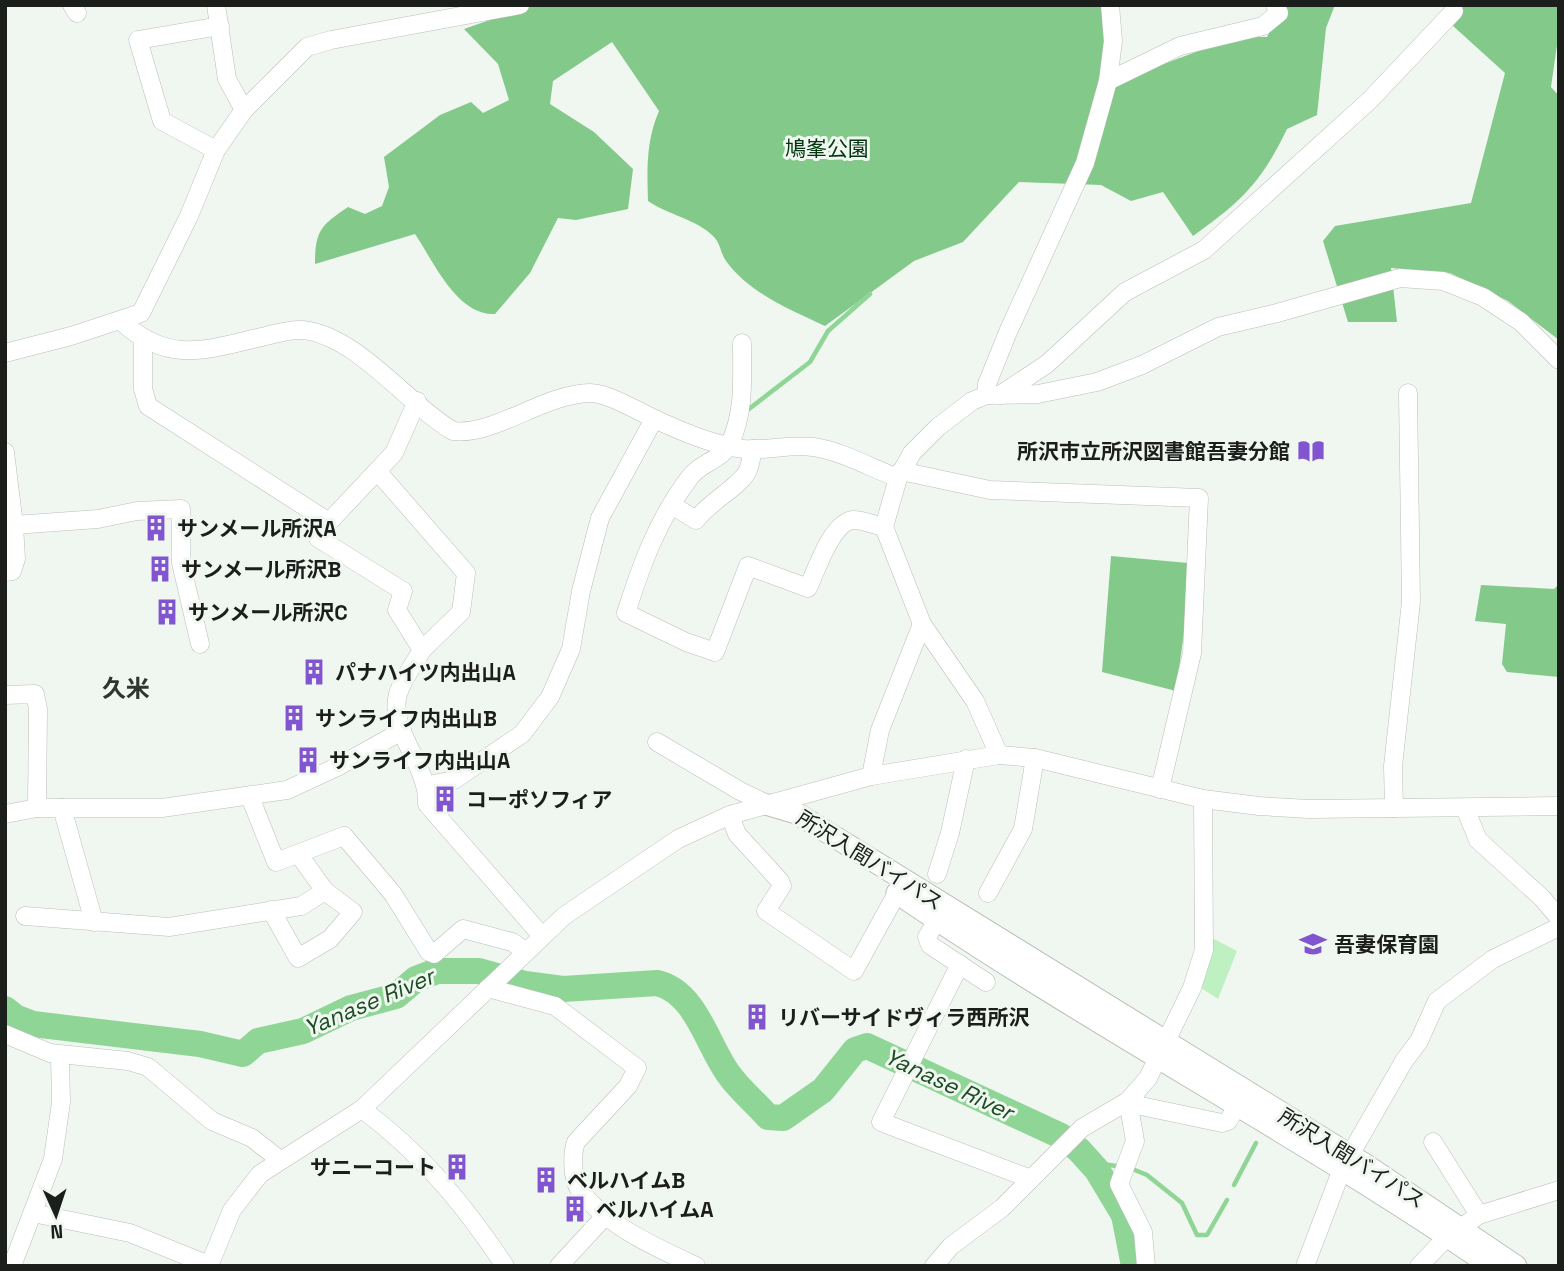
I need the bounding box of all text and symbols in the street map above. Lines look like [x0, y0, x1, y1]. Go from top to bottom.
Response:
park label: 鳩峯公園 [785, 135, 869, 162]
library icon: 所沢市立所沢図書館吾妻分館 [1296, 436, 1326, 466]
place label: 所沢市立所沢図書館吾妻分館 [1017, 438, 1290, 465]
building icon: サンメール所沢A [141, 513, 171, 543]
place label: サンメール所沢A [177, 515, 337, 542]
building icon: サンメール所沢B [145, 554, 175, 584]
place label: サンメール所沢B [181, 556, 341, 583]
building icon: サンメール所沢C [152, 597, 182, 627]
place label: サンメール所沢C [188, 599, 348, 626]
building icon: パナハイツ内出山A [299, 657, 329, 687]
place label: パナハイツ内出山A [335, 659, 516, 686]
district label: 久米 [102, 673, 150, 704]
building icon: サンライフ内出山B [279, 703, 309, 733]
place label: サンライフ内出山B [315, 705, 497, 732]
building icon: サンライフ内出山A [293, 745, 323, 775]
place label: サンライフ内出山A [329, 747, 510, 774]
building icon: コーポソフィア [430, 784, 460, 814]
place label: コーポソフィア [466, 786, 613, 813]
street label: 所沢入間バイパス [792, 804, 948, 916]
school or university icon: 吾妻保育園 [1298, 929, 1328, 959]
place label: 吾妻保育園 [1334, 931, 1439, 958]
water label: Yanase River [299, 960, 441, 1043]
building icon: リバーサイドヴィラ西所沢 [742, 1002, 772, 1032]
place label: リバーサイドヴィラ西所沢 [778, 1004, 1030, 1031]
water label: Yanase River [880, 1041, 1020, 1128]
street label: 所沢入間バイパス [1274, 1102, 1430, 1214]
building icon: サニーコート [442, 1152, 472, 1182]
place label: サニーコート [310, 1154, 436, 1181]
building icon: ベルハイムB [531, 1165, 561, 1195]
place label: ベルハイムB [567, 1167, 685, 1194]
north arrow [21, 1180, 91, 1250]
building icon: ベルハイムA [560, 1194, 590, 1224]
place label: ベルハイムA [596, 1196, 713, 1223]
text: N [50, 1219, 64, 1244]

